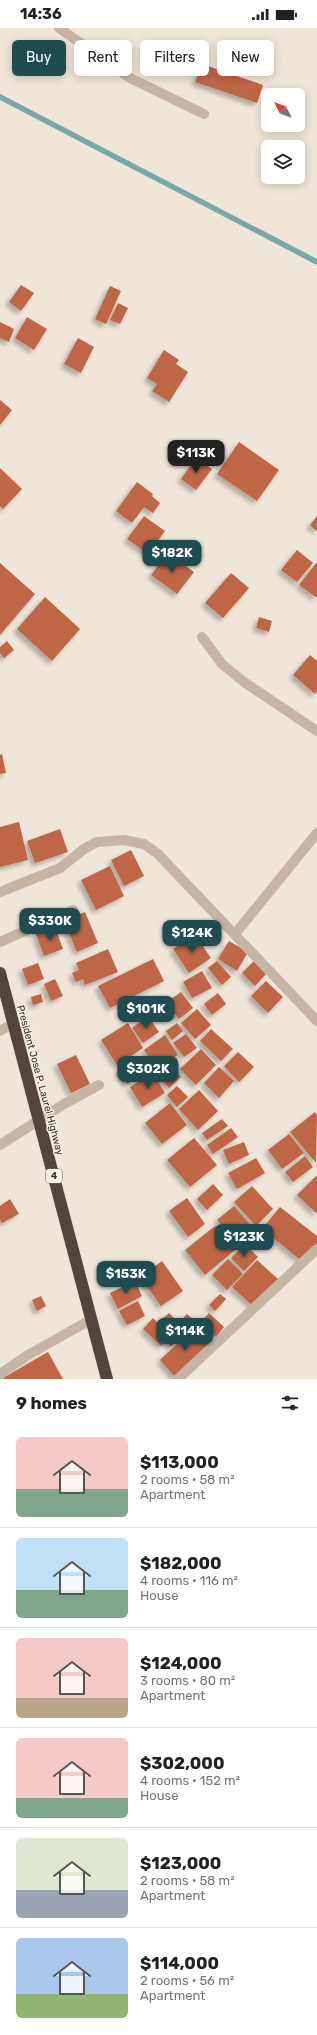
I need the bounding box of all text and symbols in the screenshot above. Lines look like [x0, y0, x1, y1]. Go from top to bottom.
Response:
text: 14:36 [20, 5, 62, 23]
chip: Buy [12, 40, 66, 76]
chip: Rent [74, 40, 132, 76]
chip: Filters [140, 40, 209, 76]
chip: New [217, 40, 274, 76]
north arrow [261, 88, 305, 132]
map controls [261, 88, 305, 184]
button: layers [261, 140, 305, 184]
pin: $113K [168, 440, 224, 474]
text: $113K [177, 445, 215, 460]
pin: $182K [144, 540, 200, 574]
text: $182K [151, 545, 193, 560]
pin: $330K [22, 908, 78, 942]
text: $330K [28, 913, 72, 928]
pin: $124K [164, 920, 220, 954]
text: $124K [171, 925, 213, 940]
pin: $101K [118, 996, 174, 1030]
text: $101K [126, 1001, 166, 1016]
street label: President Jose P. Laurel Highway [14, 1004, 66, 1157]
pin: $302K [120, 1056, 176, 1090]
text: $302K [126, 1061, 170, 1076]
road number: 4 [46, 1169, 62, 1183]
pin: $123K [216, 1224, 272, 1258]
text: $123K [224, 1229, 264, 1244]
pin: $153K [98, 1261, 154, 1295]
text: $153K [106, 1266, 146, 1281]
pin: $114K [157, 1318, 213, 1352]
text: $114K [165, 1323, 205, 1338]
icon: filters [279, 1392, 301, 1414]
text: 9 homes [16, 1393, 87, 1413]
text: $113,000 [140, 1452, 219, 1472]
icon: home [48, 1453, 96, 1501]
text: 2 rooms · 58 m² [140, 1472, 235, 1487]
text: Apartment [140, 1487, 205, 1502]
text: $182,000 [140, 1553, 222, 1573]
icon: home [48, 1554, 96, 1602]
text: 4 rooms · 116 m² [140, 1573, 238, 1588]
text: House [140, 1588, 178, 1603]
text: $124,000 [140, 1653, 222, 1673]
icon: home [48, 1654, 96, 1702]
text: 3 rooms · 80 m² [140, 1673, 235, 1688]
text: Apartment [140, 1688, 205, 1703]
text: $302,000 [140, 1753, 224, 1773]
icon: home [48, 1754, 96, 1802]
text: 4 rooms · 152 m² [140, 1773, 240, 1788]
text: House [140, 1788, 178, 1803]
text: $123,000 [140, 1853, 221, 1873]
icon: home [48, 1854, 96, 1902]
text: 2 rooms · 58 m² [140, 1873, 235, 1888]
text: Apartment [140, 1888, 205, 1903]
text: $114,000 [140, 1953, 219, 1973]
icon: home [48, 1954, 96, 2002]
text: 2 rooms · 56 m² [140, 1973, 234, 1988]
text: Apartment [140, 1988, 205, 2003]

